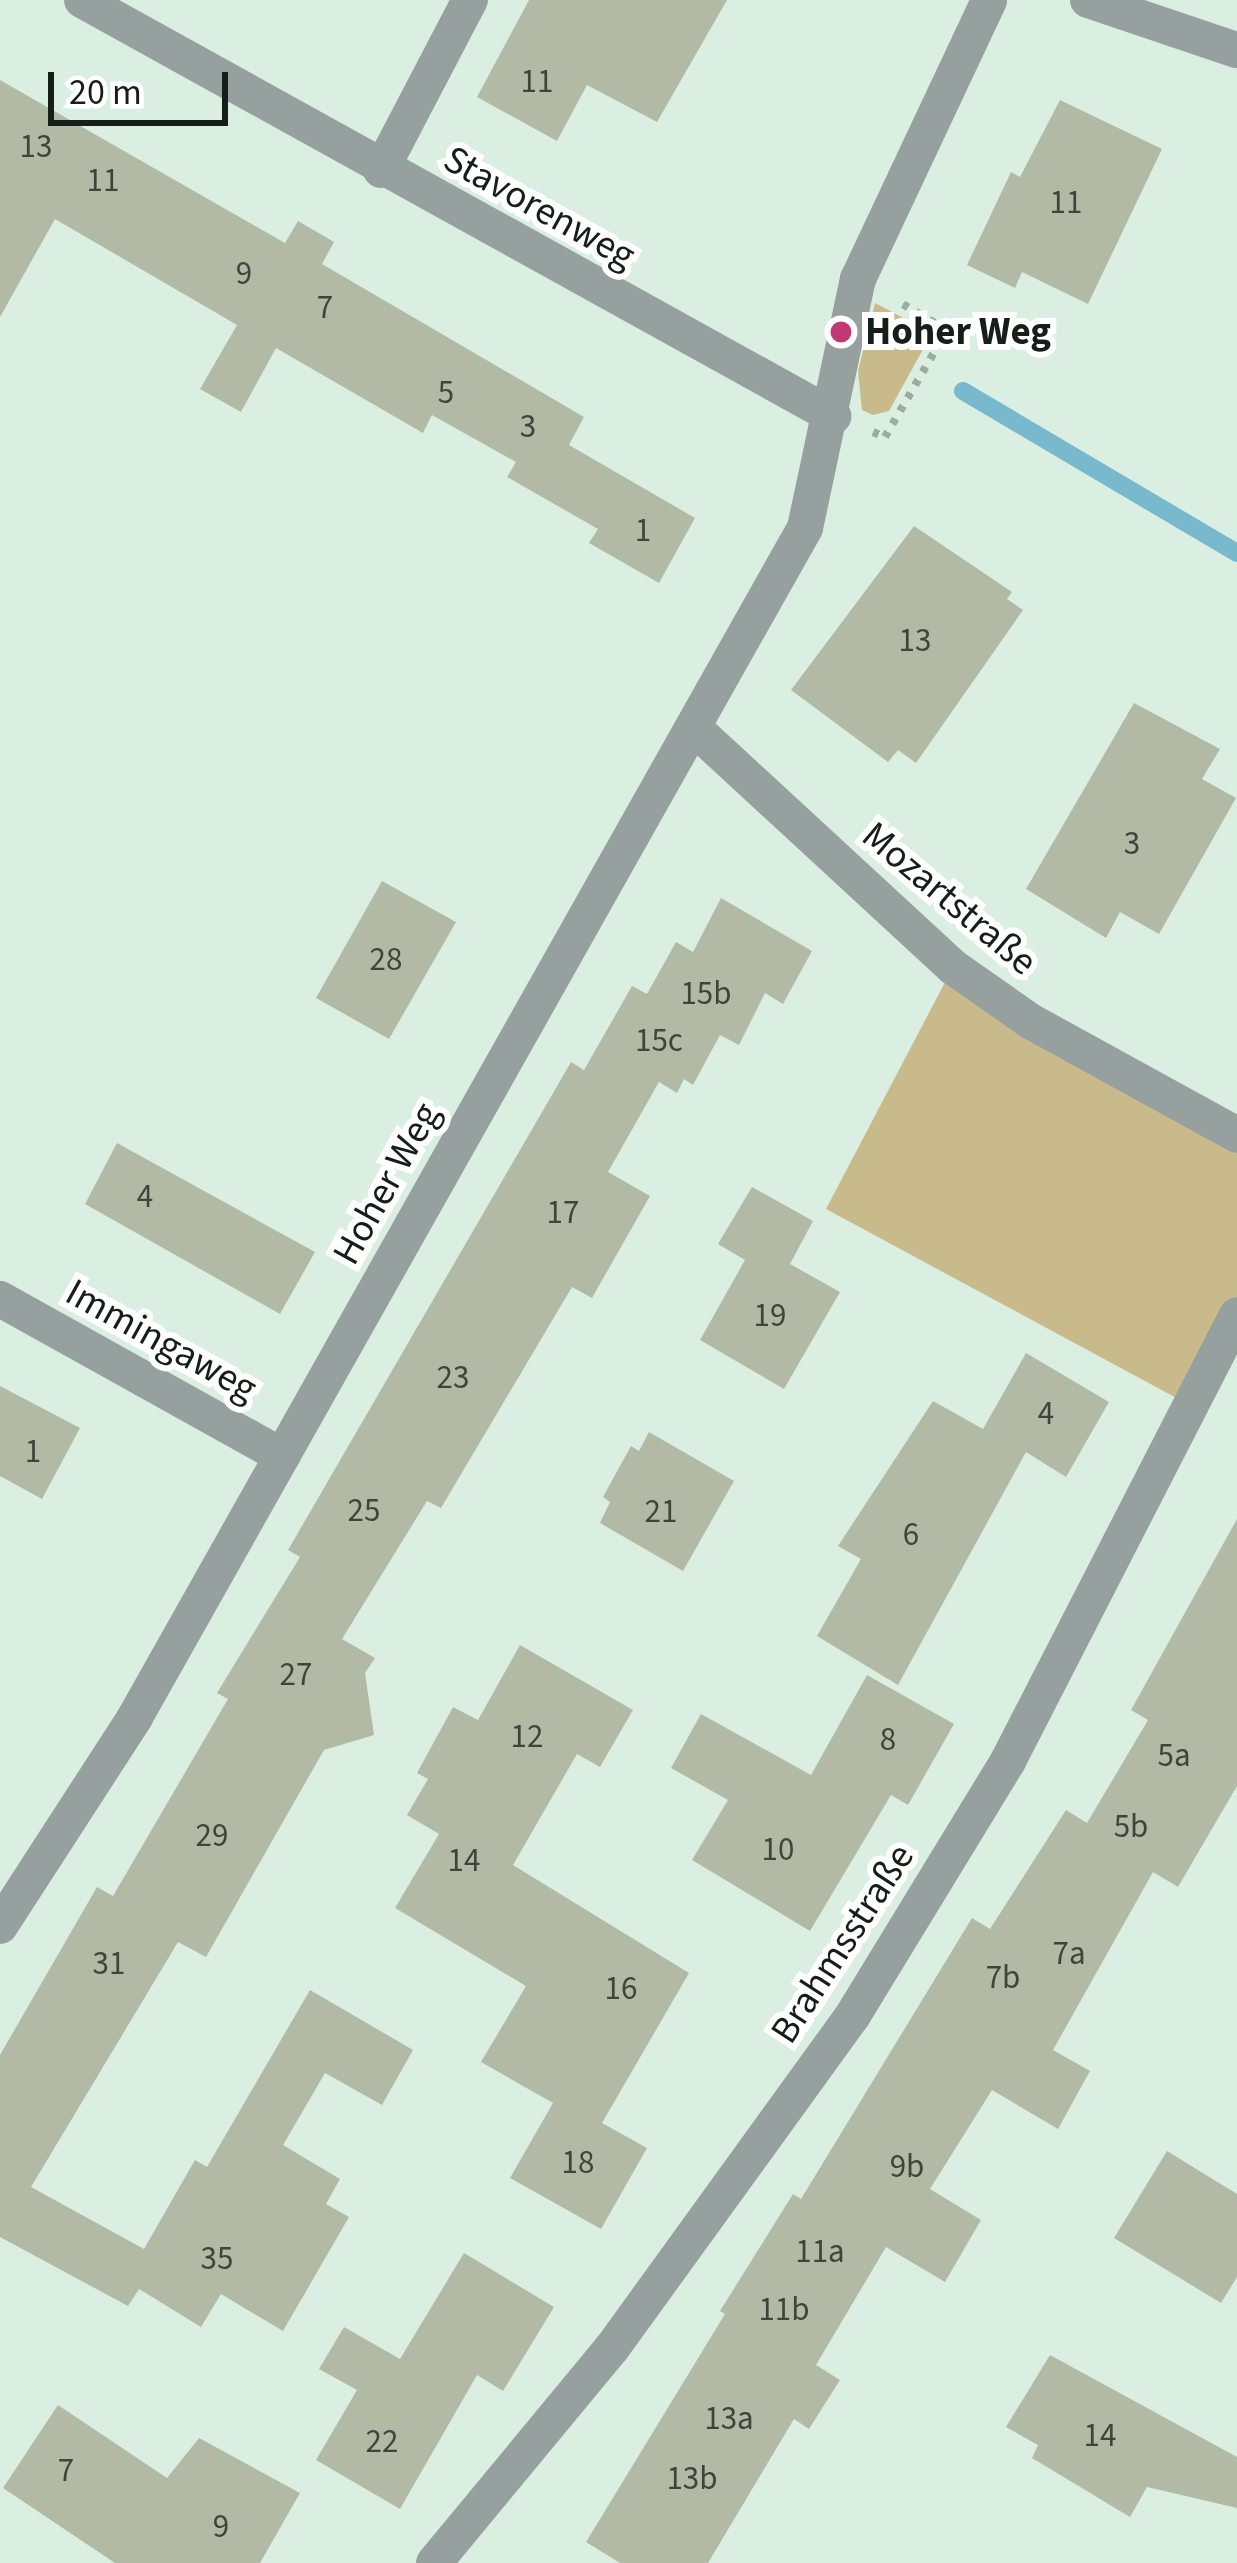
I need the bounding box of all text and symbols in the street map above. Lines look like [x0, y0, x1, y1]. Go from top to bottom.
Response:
scale bar [54, 48, 234, 122]
house number: 11 [521, 62, 553, 102]
text: 20 m [69, 67, 142, 118]
house number: 13 [20, 127, 52, 167]
street label: Stavorenweg [435, 136, 643, 280]
house number: 11 [87, 161, 119, 201]
house number: 11 [1050, 183, 1082, 223]
house number: 9 [236, 254, 252, 294]
house number: 7 [317, 288, 333, 328]
place label: Hoher Weg [865, 309, 1051, 355]
marker: Hoher Weg [828, 319, 854, 345]
house number: 5 [438, 373, 454, 413]
house number: 3 [520, 407, 536, 447]
house number: 1 [635, 511, 651, 551]
house number: 13 [899, 621, 931, 661]
street label: Mozartstraße [852, 812, 1046, 986]
house number: 3 [1124, 824, 1140, 864]
house number: 28 [370, 940, 402, 980]
house number: 15b [680, 974, 732, 1014]
house number: 15c [635, 1021, 683, 1061]
street label: Hoher Weg [323, 1095, 451, 1273]
house number: 4 [137, 1177, 153, 1217]
house number: 17 [547, 1193, 579, 1233]
street label: Immingaweg [57, 1269, 265, 1413]
house number: 19 [754, 1296, 786, 1336]
house number: 23 [437, 1358, 469, 1398]
house number: 4 [1038, 1394, 1054, 1434]
house number: 1 [25, 1432, 41, 1472]
house number: 25 [348, 1491, 380, 1531]
house number: 21 [645, 1492, 677, 1532]
house number: 6 [903, 1515, 919, 1555]
house number: 27 [280, 1655, 312, 1695]
house number: 12 [511, 1717, 543, 1757]
house number: 8 [880, 1720, 896, 1760]
house number: 5a [1157, 1736, 1191, 1776]
house number: 5b [1114, 1807, 1148, 1847]
house number: 29 [196, 1816, 228, 1856]
house number: 10 [762, 1830, 794, 1870]
street label: Brahmsstraße [761, 1836, 925, 2052]
house number: 14 [448, 1841, 480, 1881]
house number: 7a [1052, 1934, 1086, 1974]
house number: 31 [93, 1944, 125, 1984]
house number: 7b [986, 1958, 1020, 1998]
house number: 16 [605, 1969, 637, 2009]
house number: 18 [562, 2143, 594, 2183]
house number: 9b [890, 2147, 924, 2187]
house number: 11a [795, 2232, 845, 2272]
house number: 35 [201, 2239, 233, 2279]
house number: 11b [758, 2290, 810, 2330]
house number: 13a [704, 2399, 754, 2439]
house number: 14 [1084, 2416, 1116, 2456]
house number: 22 [366, 2422, 398, 2462]
house number: 7 [58, 2451, 74, 2491]
house number: 13b [666, 2459, 718, 2499]
house number: 9 [213, 2507, 229, 2547]

